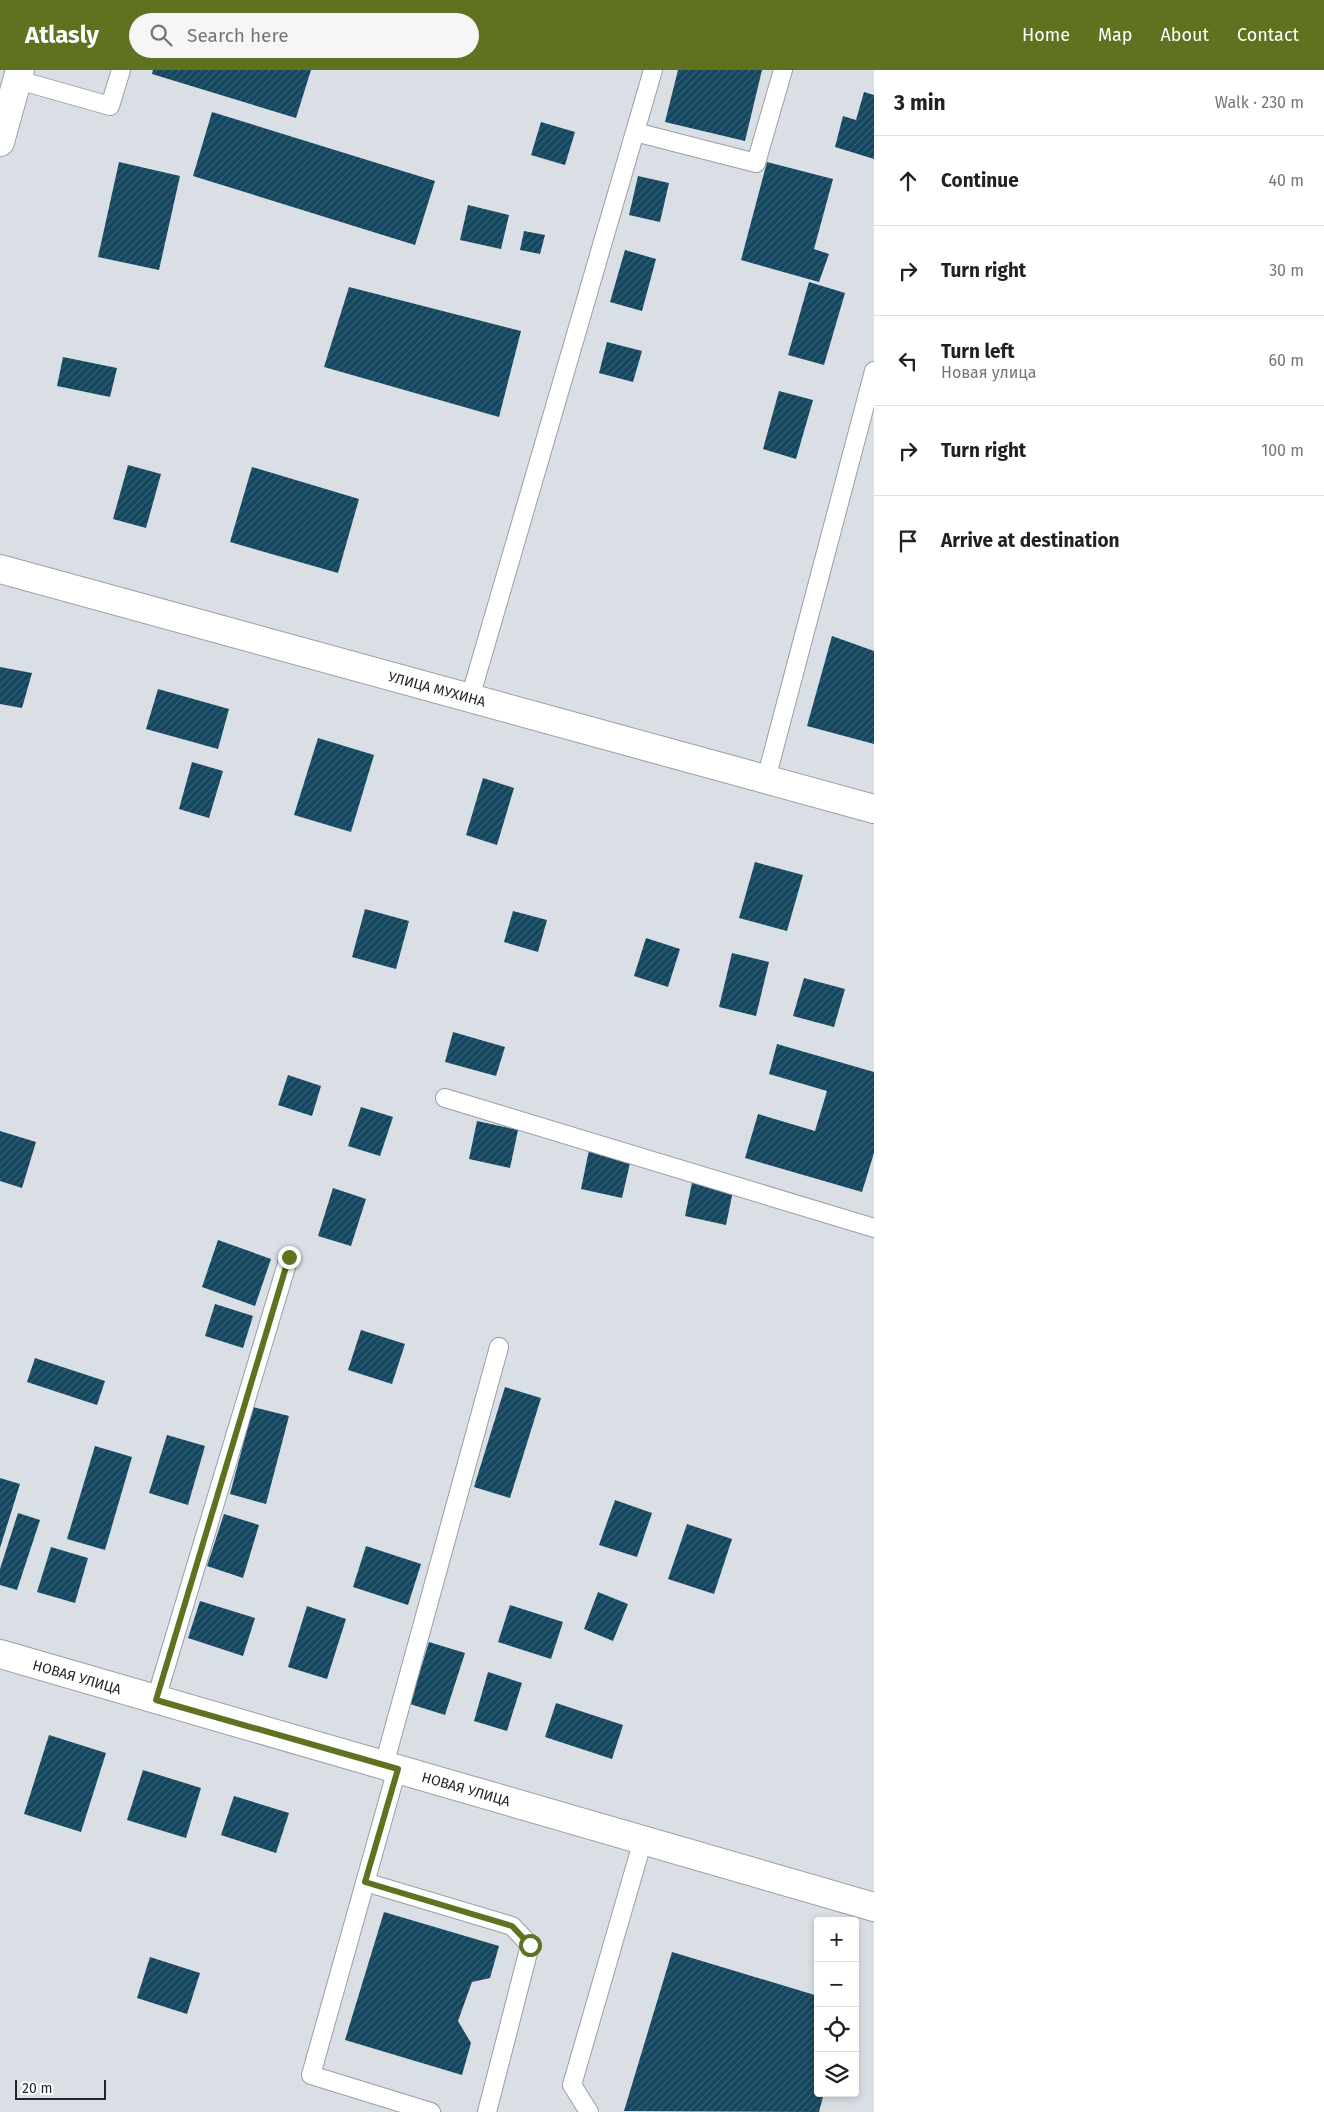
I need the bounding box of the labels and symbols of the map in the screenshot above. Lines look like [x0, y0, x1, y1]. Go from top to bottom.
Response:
street label: УЛИЦА МУХИНА [386, 668, 487, 711]
route end [278, 1246, 301, 1269]
street label: НОВАЯ УЛИЦА [31, 1657, 123, 1698]
street label: НОВАЯ УЛИЦА [420, 1769, 512, 1810]
route start [519, 1934, 542, 1957]
scale bar [15, 2077, 106, 2100]

